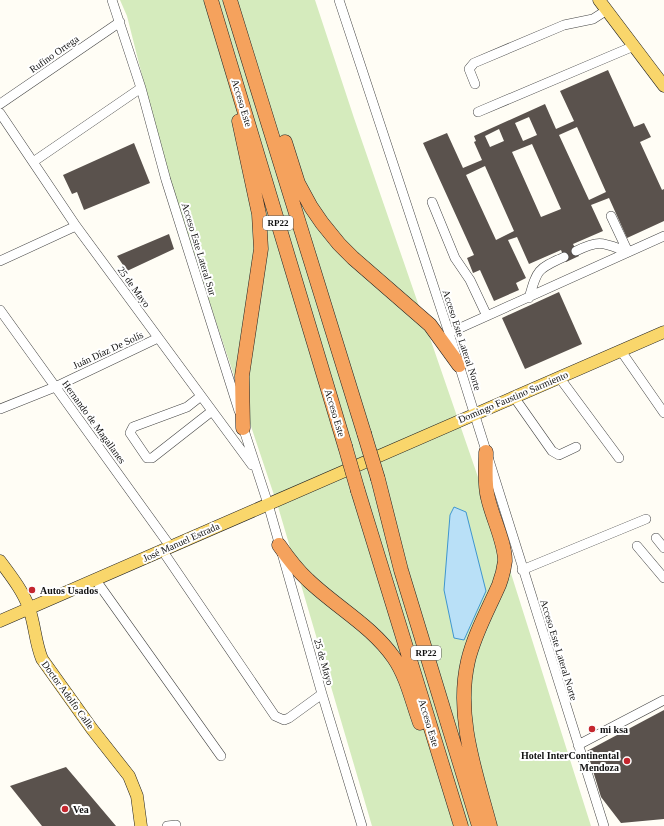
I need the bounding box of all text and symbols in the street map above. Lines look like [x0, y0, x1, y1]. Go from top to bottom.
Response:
street label: Rufino Ortega [27, 33, 81, 75]
street label: Acceso Este [230, 78, 255, 129]
street label: Acceso Este Lateral Sur [180, 201, 219, 297]
road number: RP22 [263, 216, 293, 230]
street label: 25 de Mayo [116, 264, 152, 310]
street label: Acceso Este Lateral Norte [441, 288, 484, 392]
street label: Juán Díaz De Solís [71, 329, 145, 371]
street label: Domingo Faustino Sarmiento [456, 369, 570, 425]
street label: Hernando de Magallanes [60, 378, 128, 466]
street label: Acceso Este [323, 388, 348, 439]
street label: José Manuel Estrada [141, 520, 222, 564]
marker: Autos Usados [27, 585, 37, 595]
place label: Autos Usados [40, 585, 98, 596]
street label: Acceso Este Lateral Norte [538, 598, 580, 702]
street label: 25 de Mayo [312, 638, 336, 686]
road number: RP22 [411, 646, 441, 660]
street label: Doctor Adolfo Calle [40, 659, 97, 732]
street label: Acceso Este [417, 698, 442, 749]
marker: mi ksa [587, 724, 597, 734]
place label: mi ksa [600, 724, 628, 735]
place label: Hotel InterContinental Mendoza [521, 750, 619, 773]
marker: Hotel InterContinental Mendoza [622, 756, 632, 766]
marker: Vea [60, 804, 70, 814]
place label: Vea [73, 804, 89, 815]

